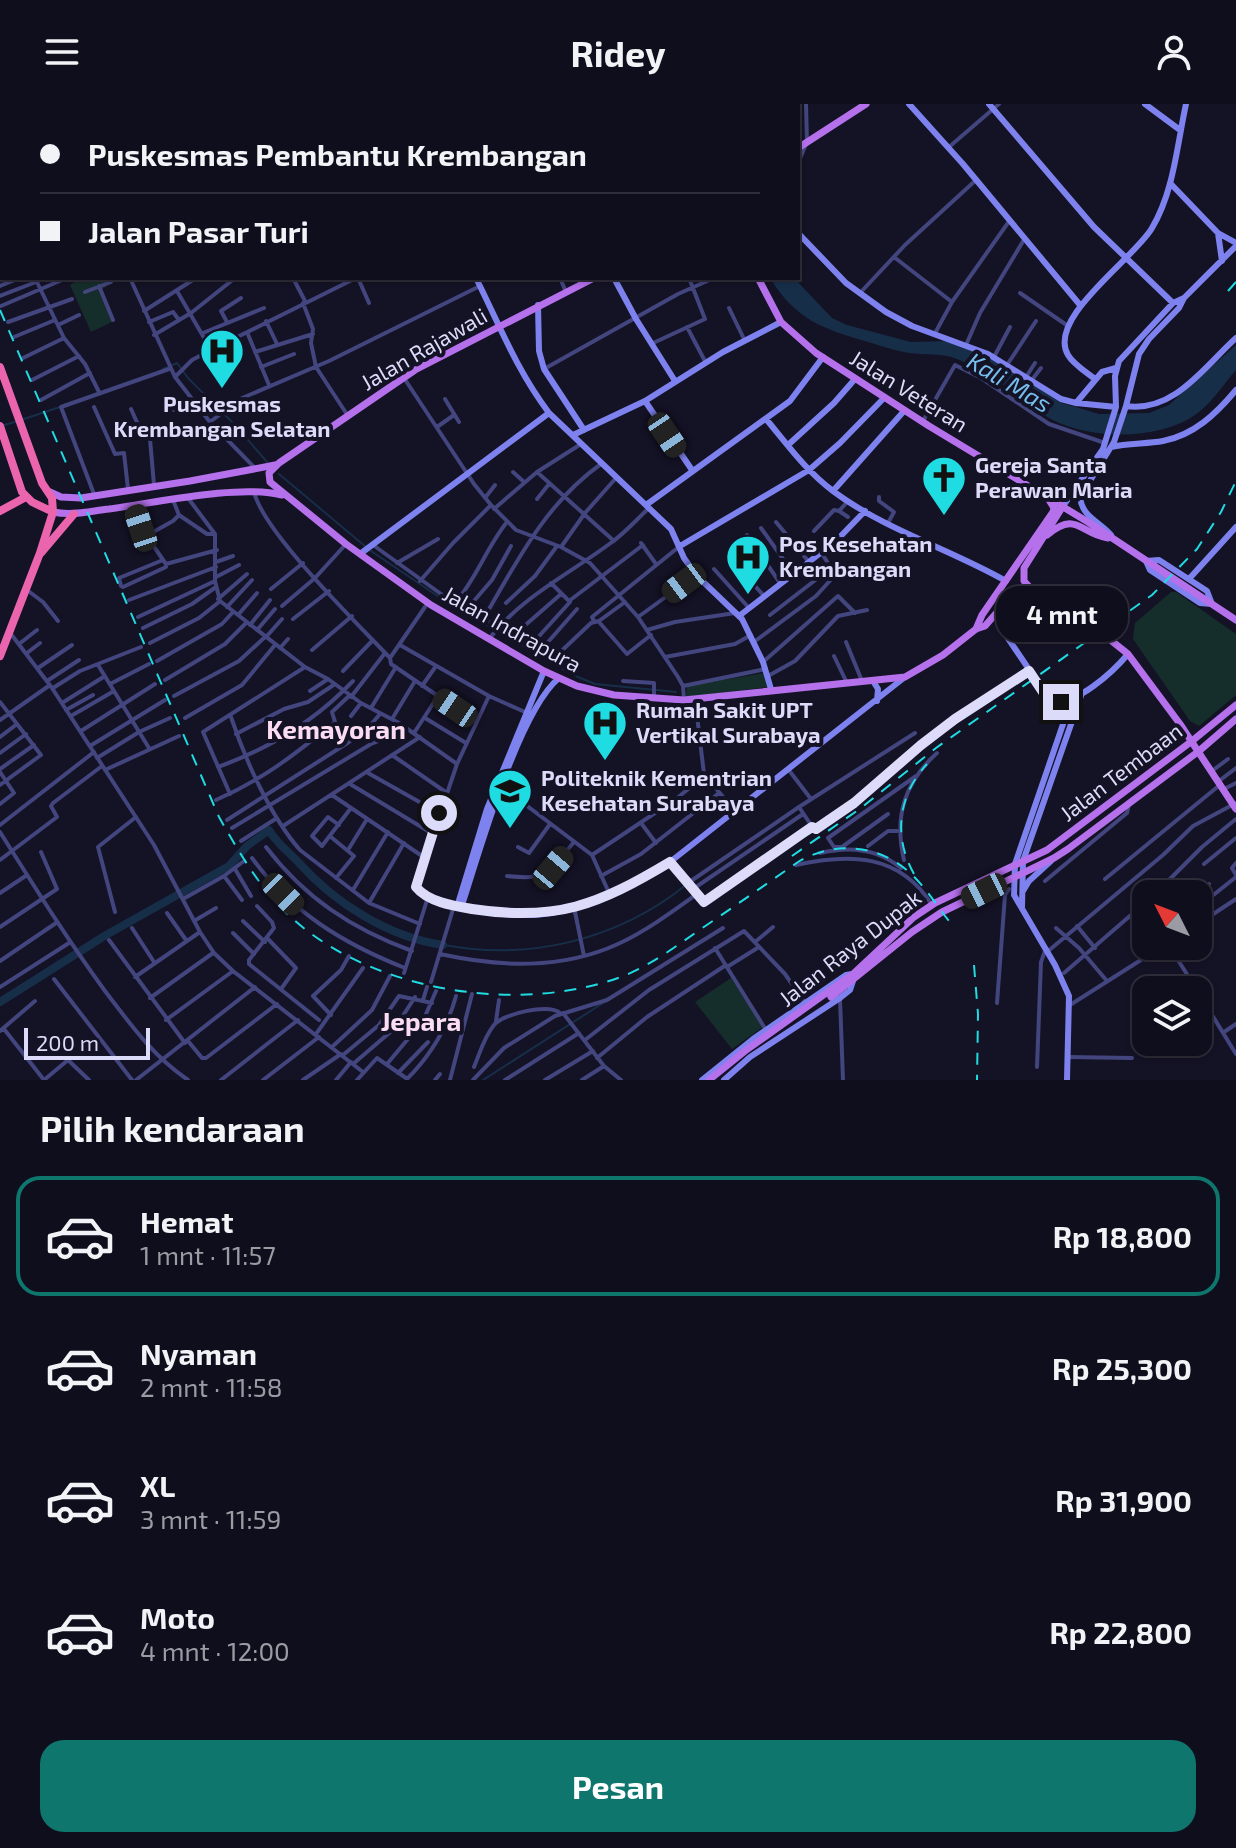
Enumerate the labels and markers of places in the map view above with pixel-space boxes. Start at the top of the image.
hospital icon: Puskesmas Krembangan Selatan [198,327,246,390]
place label: Puskesmas Krembangan Selatan [114,390,330,441]
place label: Gereja Santa Perawan Maria [975,451,1133,502]
church icon: Gereja Santa Perawan Maria [920,454,968,517]
place label: Pos Kesehatan Krembangan [779,530,933,581]
hospital icon: Pos Kesehatan Krembangan [724,533,772,596]
place label: Rumah Sakit UPT Vertikal Surabaya [636,696,821,748]
hospital icon: Rumah Sakit UPT Vertikal Surabaya [581,699,629,762]
place label: Politeknik Kementrian Kesehatan Surabaya [541,764,772,816]
school or university icon: Politeknik Kementrian Kesehatan Surabaya [486,767,534,830]

